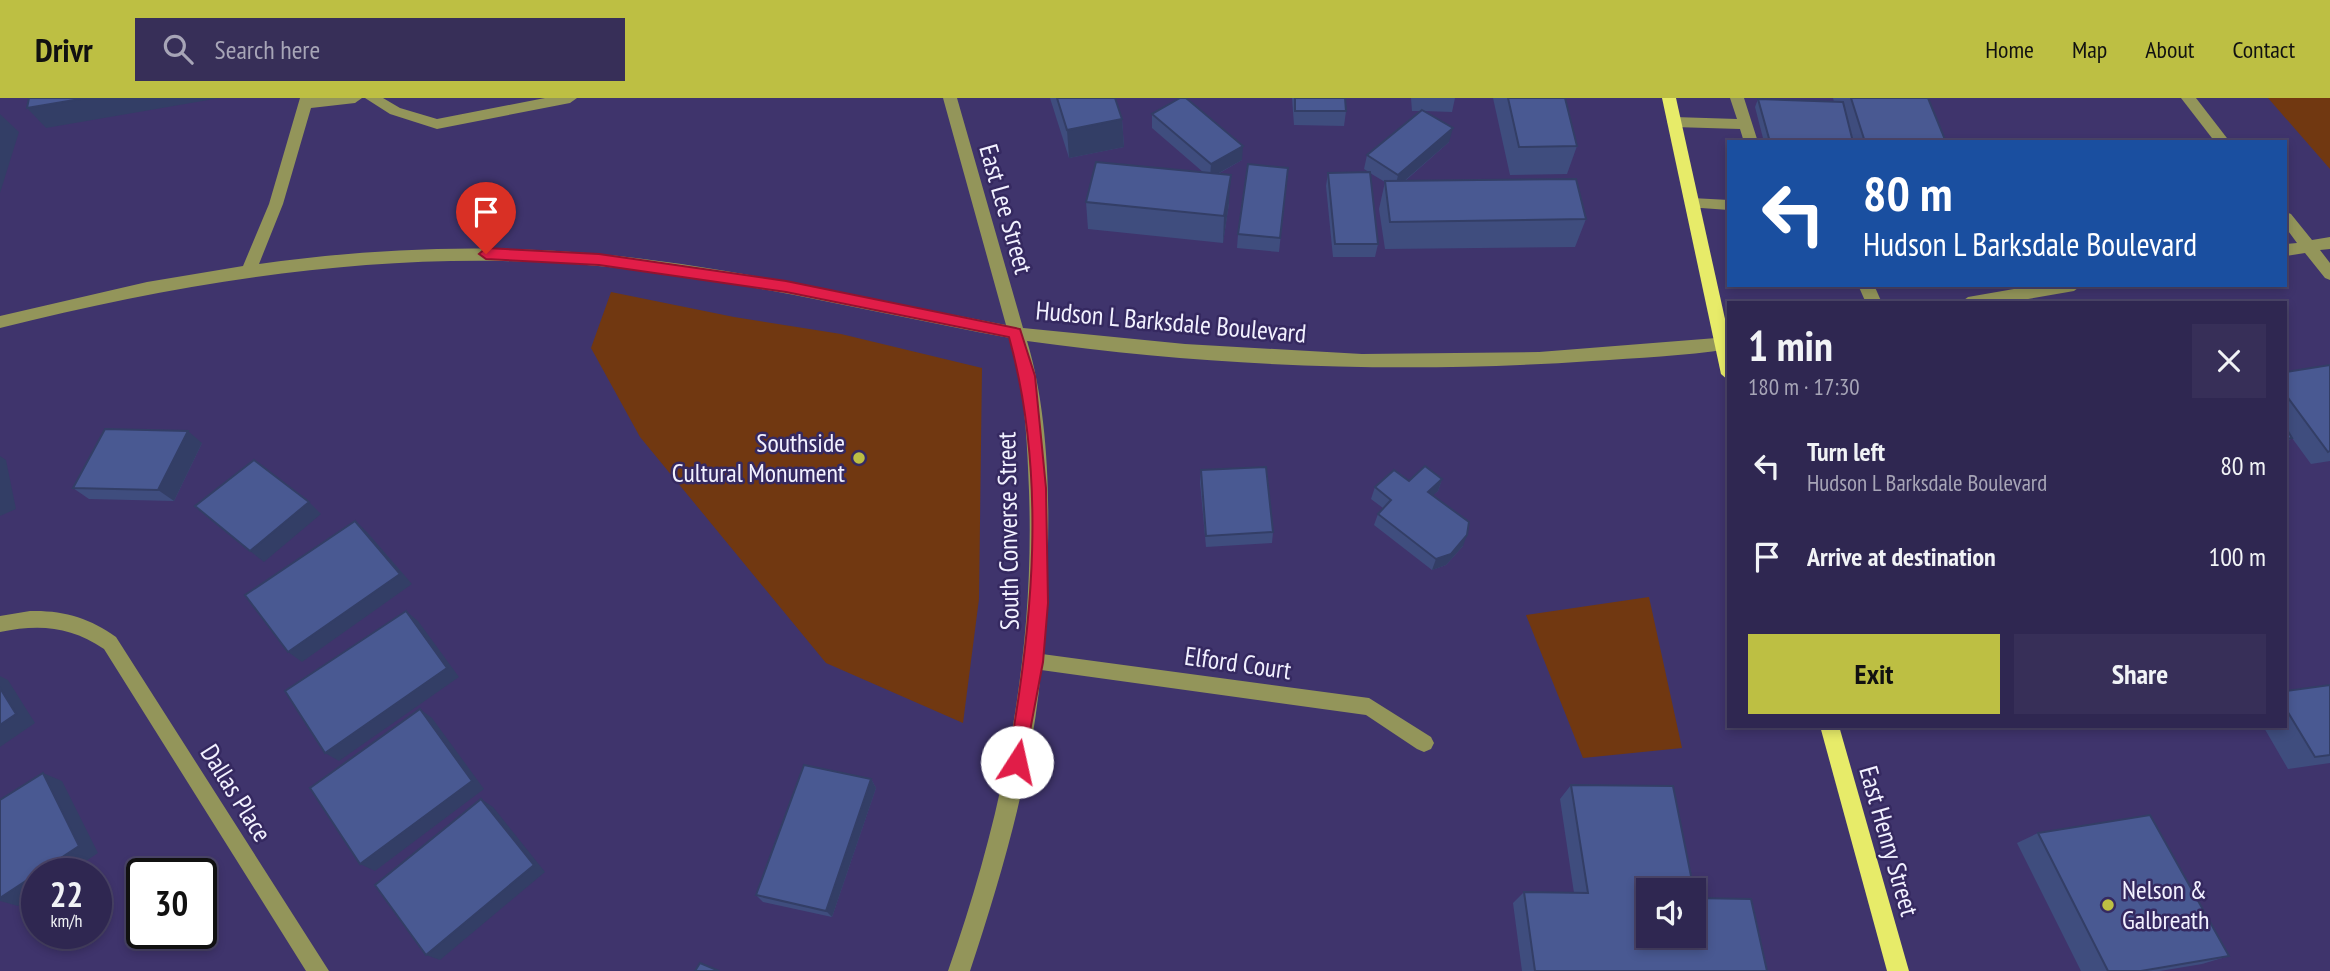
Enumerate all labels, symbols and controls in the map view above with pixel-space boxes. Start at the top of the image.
search box [135,18,625,81]
text: Drivr [35,28,93,71]
icon: search [159,30,197,68]
text: Search here [215,33,320,66]
text: Home [1985,34,2034,65]
text: Map [2072,34,2107,65]
text: About [2145,34,2194,65]
text: Contact [2232,34,2295,65]
street label: East Lee Street [972,140,1041,277]
text: 80 m [1863,161,1952,225]
icon: left [1748,168,1839,259]
pin [456,182,516,254]
icon: arrive [467,193,505,231]
text: Hudson L Barksdale Boulevard [1863,223,2197,265]
street label: Hudson L Barksdale Boulevard [1034,293,1308,350]
text: 1 min [1748,318,1833,373]
button: close [2192,324,2266,398]
text: 180 m · 17:30 [1748,372,1860,401]
place label: Southside Cultural Monument [672,426,845,489]
street label: South Converse Street [989,432,1026,630]
text: Turn left [1807,435,1885,468]
icon: left [1748,447,1786,485]
text: 80 m [2220,449,2266,482]
marker: Southside Cultural Monument [851,450,867,466]
text: Hudson L Barksdale Boulevard [1807,468,2047,497]
icon: arrive [1748,538,1786,576]
text: Arrive at destination [1807,540,1996,573]
text: 100 m [2208,540,2266,573]
button: Exit [1748,634,2000,714]
button: Share [2014,634,2266,714]
street label: Elford Court [1183,639,1294,686]
position arrow [980,725,1054,799]
street label: Dallas Place [194,738,279,848]
street label: East Henry Street [1852,762,1927,920]
speed limit sign: 30 [126,858,217,949]
text: 22 [50,871,83,917]
place label: Nelson & Galbreath [2122,873,2209,936]
map controls [1636,878,1706,948]
button: sound [1636,878,1706,948]
marker: Nelson & Galbreath [2100,897,2116,913]
text: km/h [51,909,82,932]

